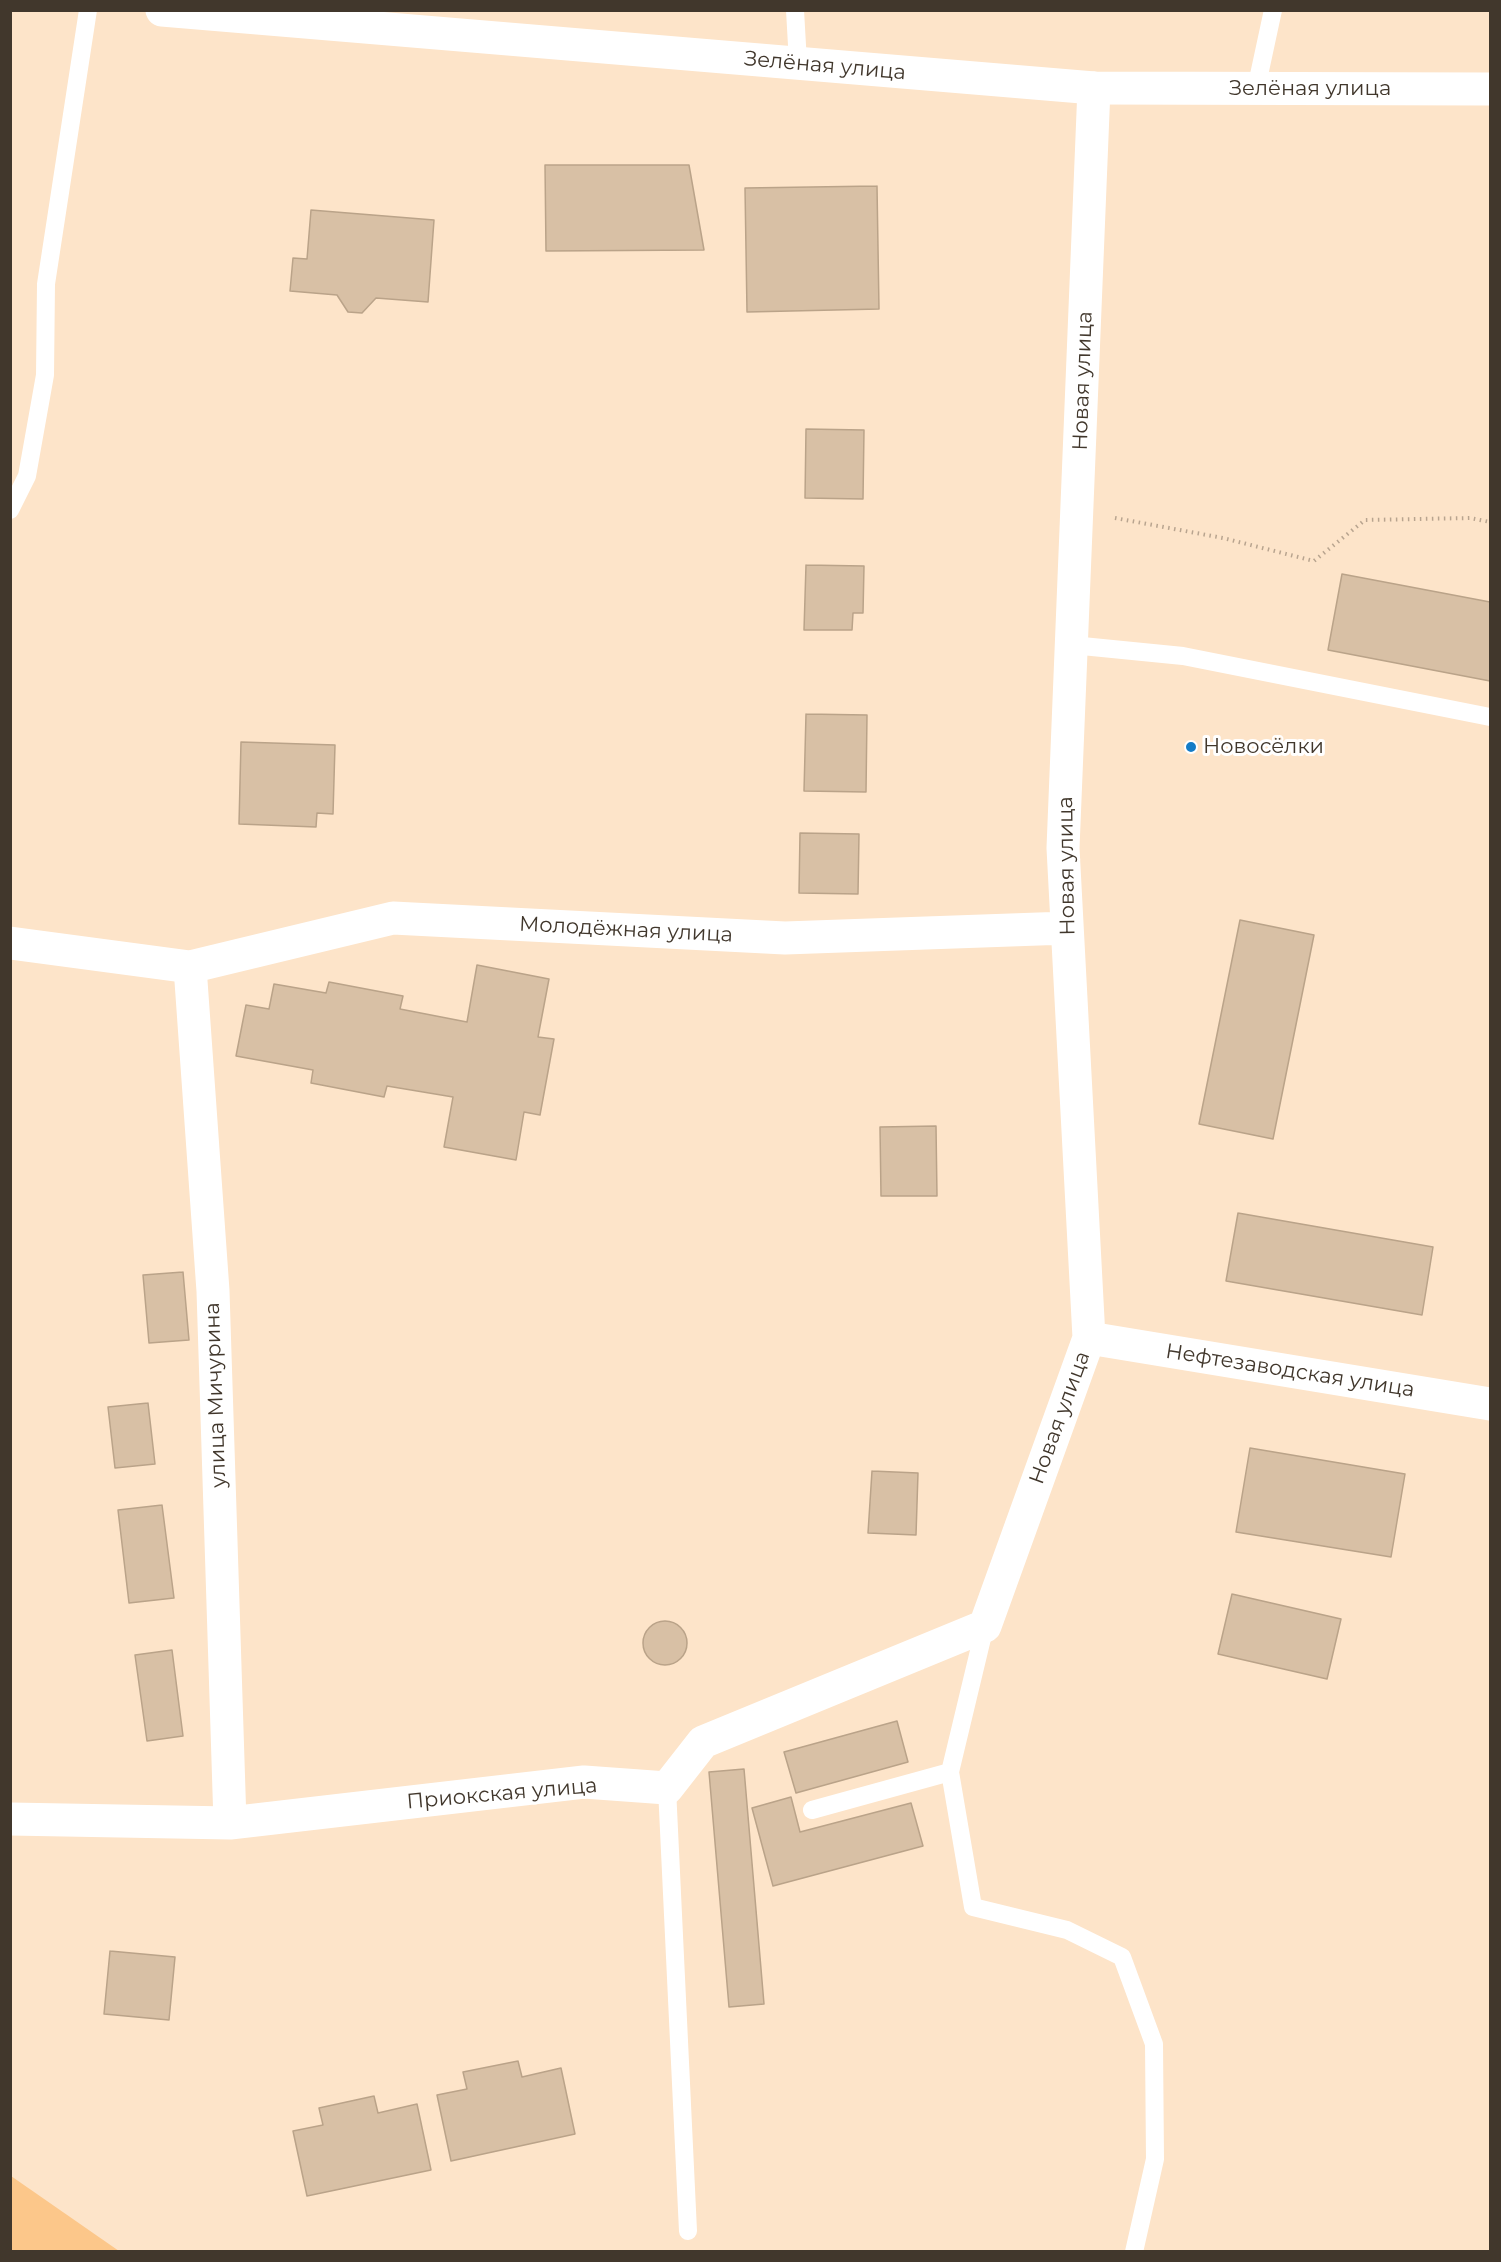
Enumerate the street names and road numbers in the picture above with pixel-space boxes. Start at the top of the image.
street label: Зелёная улица [743,46,907,86]
street label: Зелёная улица [1229,76,1391,102]
street label: Новая улица [1068,311,1098,451]
street label: Новая улица [1053,796,1081,936]
street label: Молодёжная улица [519,912,733,948]
street label: улица Мичурина [200,1302,232,1488]
street label: Нефтезаводская улица [1164,1339,1416,1403]
street label: Новая улица [1024,1348,1096,1488]
street label: Приокская улица [406,1773,598,1815]

